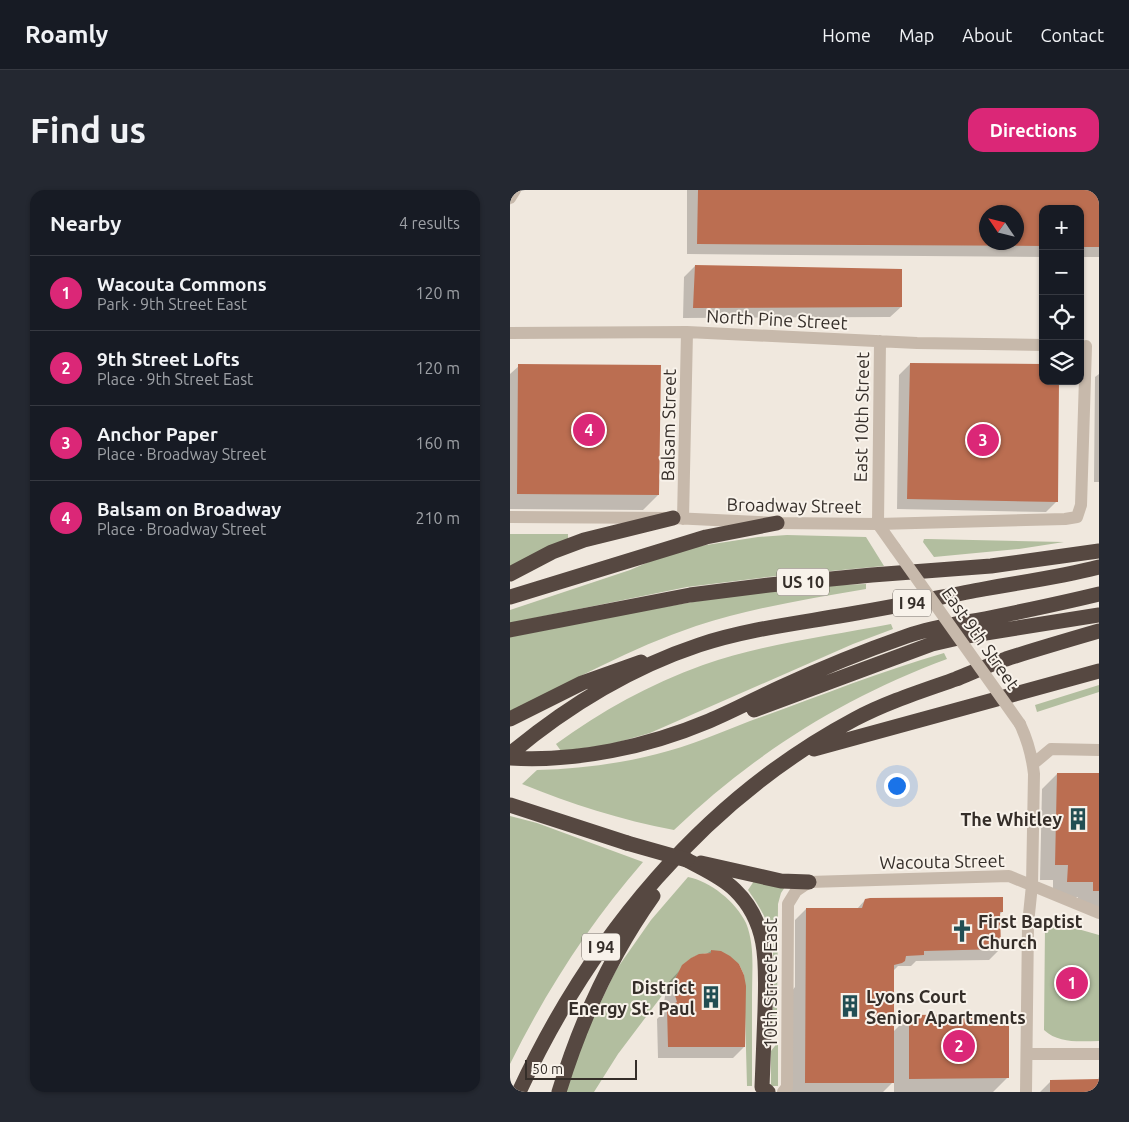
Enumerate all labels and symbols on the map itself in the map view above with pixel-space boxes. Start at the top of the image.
north arrow [979,205,1024,250]
street label: North Pine Street [706,305,848,333]
street label: East 10th Street [850,352,872,482]
street label: Balsam Street [657,369,679,481]
pin: 4 [573,411,605,449]
pin: 3 [967,421,999,459]
street label: Broadway Street [726,494,862,516]
road number: US 10 [777,568,829,596]
street label: East 9th Street [938,583,1024,693]
road number: I 94 [893,589,931,616]
your location [884,773,910,799]
building icon: The Whitley [1065,806,1091,832]
place label: The Whitley [960,809,1062,829]
street label: Wacouta Street [879,850,1005,872]
place label: First Baptist Church [978,911,1083,952]
street label: 10th Street East [760,918,780,1048]
church icon: First Baptist Church [949,918,975,944]
road number: I 94 [582,934,620,960]
pin: 1 [1056,964,1088,1002]
place label: District Energy St. Paul [568,977,696,1018]
building icon: District Energy St. Paul [698,984,724,1010]
place label: Lyons Court Senior Apartments [866,986,1026,1027]
building icon: Lyons Court Senior Apartments [837,993,863,1019]
pin: 2 [943,1027,975,1065]
scale bar [525,1057,638,1080]

